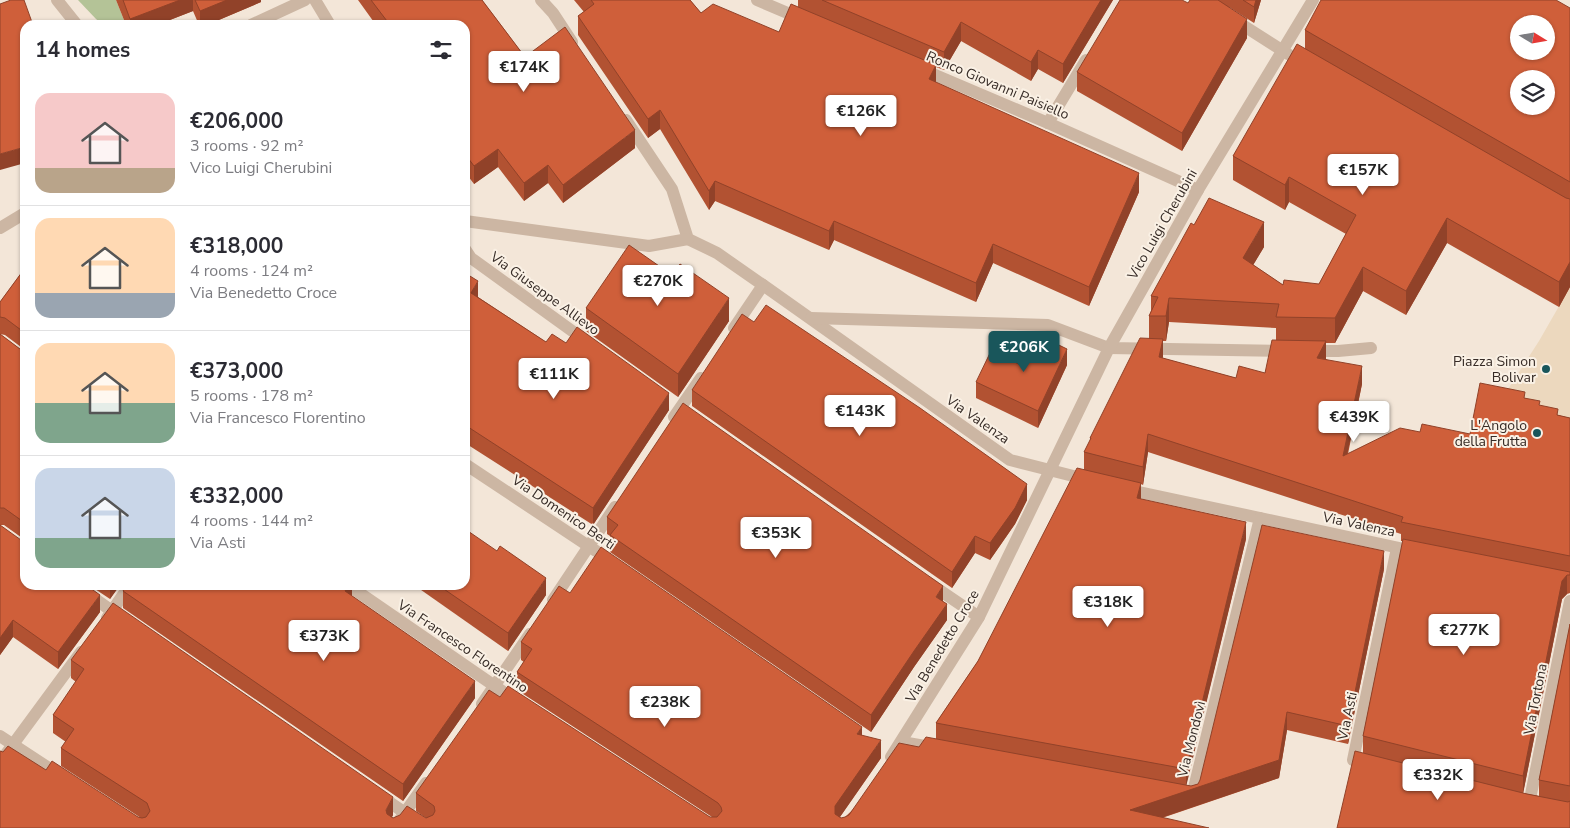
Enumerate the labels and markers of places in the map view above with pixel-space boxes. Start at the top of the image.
pin: €174K [489,51,559,93]
pin: €126K [826,94,896,137]
pin: €157K [1328,154,1398,196]
pin: €270K [623,264,693,307]
pin: €206K [989,330,1059,373]
place label: Piazza Simon Bolivar [1453,352,1536,387]
pin: €111K [519,358,589,400]
marker: Piazza Simon Bolivar [1540,363,1552,375]
pin: €143K [825,394,895,437]
pin: €439K [1319,400,1389,443]
place label: L'Angolo della Frutta [1455,416,1527,451]
marker: L'Angolo della Frutta [1531,427,1543,439]
pin: €353K [741,516,811,559]
pin: €318K [1073,586,1143,628]
pin: €277K [1429,614,1499,656]
pin: €373K [289,620,359,662]
pin: €238K [630,686,700,728]
pin: €332K [1403,758,1473,801]

